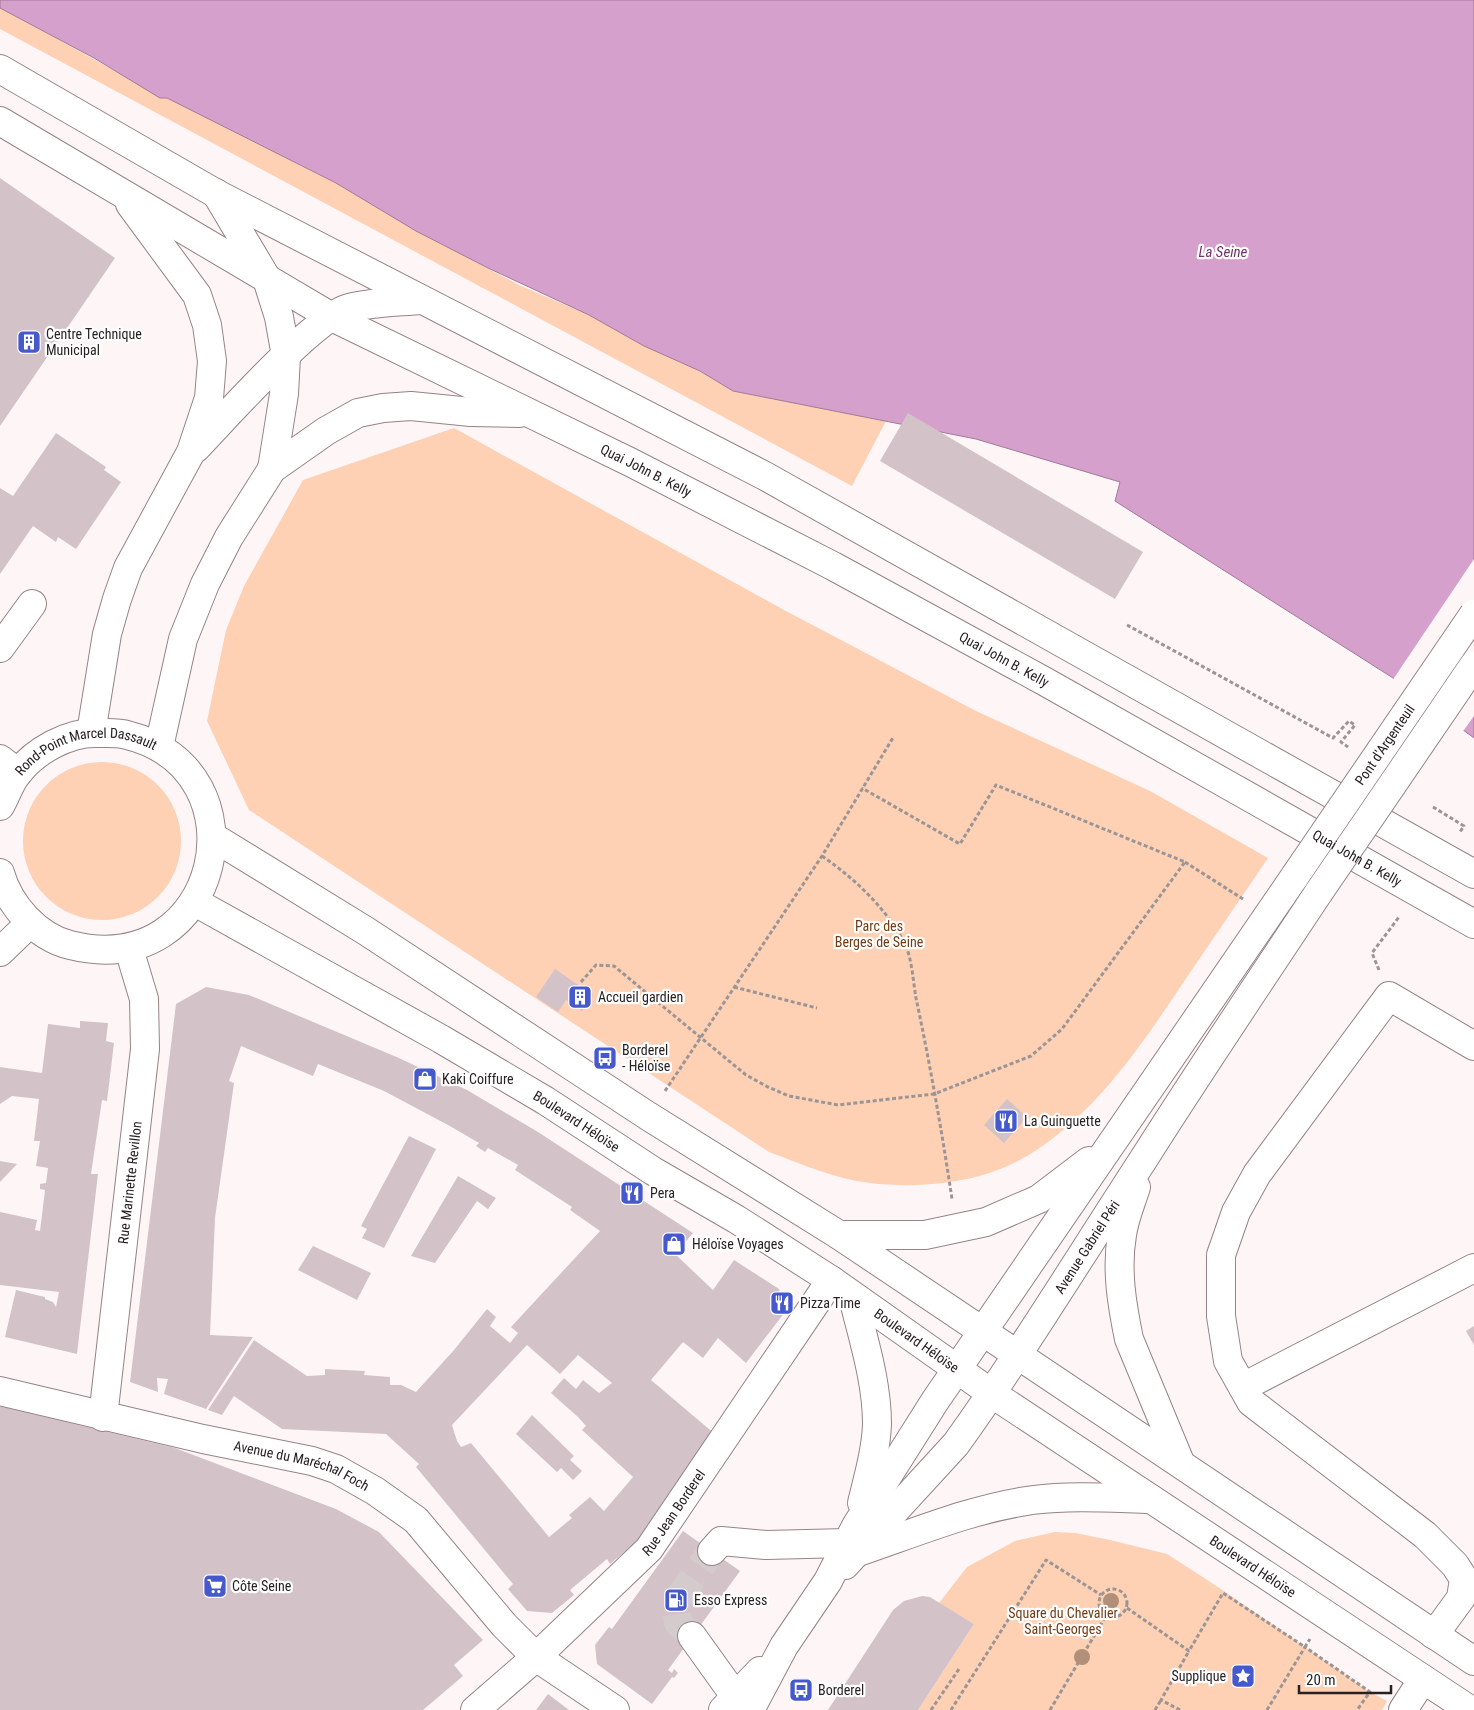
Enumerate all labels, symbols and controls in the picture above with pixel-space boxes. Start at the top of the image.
water label: La Seine [1199,243,1248,261]
place label: Centre Technique Municipal [46,326,142,358]
building icon: Centre Technique Municipal [16,329,42,355]
street label: Quai John B. Kelly [598,441,694,500]
street label: Quai John B. Kelly [957,628,1052,690]
street label: Pont d'Argenteuil [1352,701,1418,788]
street label: Rond-Point Marcel Dassault [12,725,160,778]
street label: Quai John B. Kelly [1310,826,1405,890]
park label: Parc des Berges de Seine [835,918,924,950]
building icon: Accueil gardien [567,984,593,1010]
place label: Accueil gardien [598,989,683,1005]
place label: Borderel - Héloïse [622,1042,671,1074]
bus stop icon: Borderel - Héloïse [592,1045,618,1071]
shop icon: Kaki Coiffure [412,1066,438,1092]
place label: Kaki Coiffure [442,1071,514,1087]
street label: Boulevard Héloïse [530,1087,623,1155]
restaurant icon: La Guinguette [993,1108,1019,1134]
place label: La Guinguette [1024,1113,1101,1129]
street label: Rue Marinette Revillon [115,1120,145,1245]
restaurant icon: Pera [619,1180,645,1206]
place label: Pera [650,1185,675,1201]
street label: Avenue Gabriel Péri [1051,1197,1123,1296]
shop icon: Héloïse Voyages [661,1231,687,1257]
place label: Héloïse Voyages [692,1236,784,1252]
restaurant icon: Pizza Time [769,1290,795,1316]
place label: Pizza Time [800,1295,861,1311]
street label: Boulevard Héloïse [871,1305,962,1376]
street label: Avenue du Maréchal Foch [232,1437,372,1494]
street label: Rue Jean Borderel [639,1467,708,1559]
street label: Boulevard Héloïse [1207,1532,1299,1601]
supermarket icon: Côte Seine [202,1573,228,1599]
place label: Côte Seine [232,1578,292,1594]
fuel station icon: Esso Express [663,1587,689,1613]
place label: Esso Express [694,1592,767,1608]
park label: Square du Chevalier Saint-Georges [1008,1605,1118,1637]
scale bar [1299,1662,1392,1694]
place icon: Supplique [1230,1663,1256,1689]
place label: Supplique [1171,1668,1226,1684]
text: 20 m [1306,1671,1336,1689]
bus stop icon: Borderel [788,1677,814,1703]
place label: Borderel [818,1682,864,1698]

